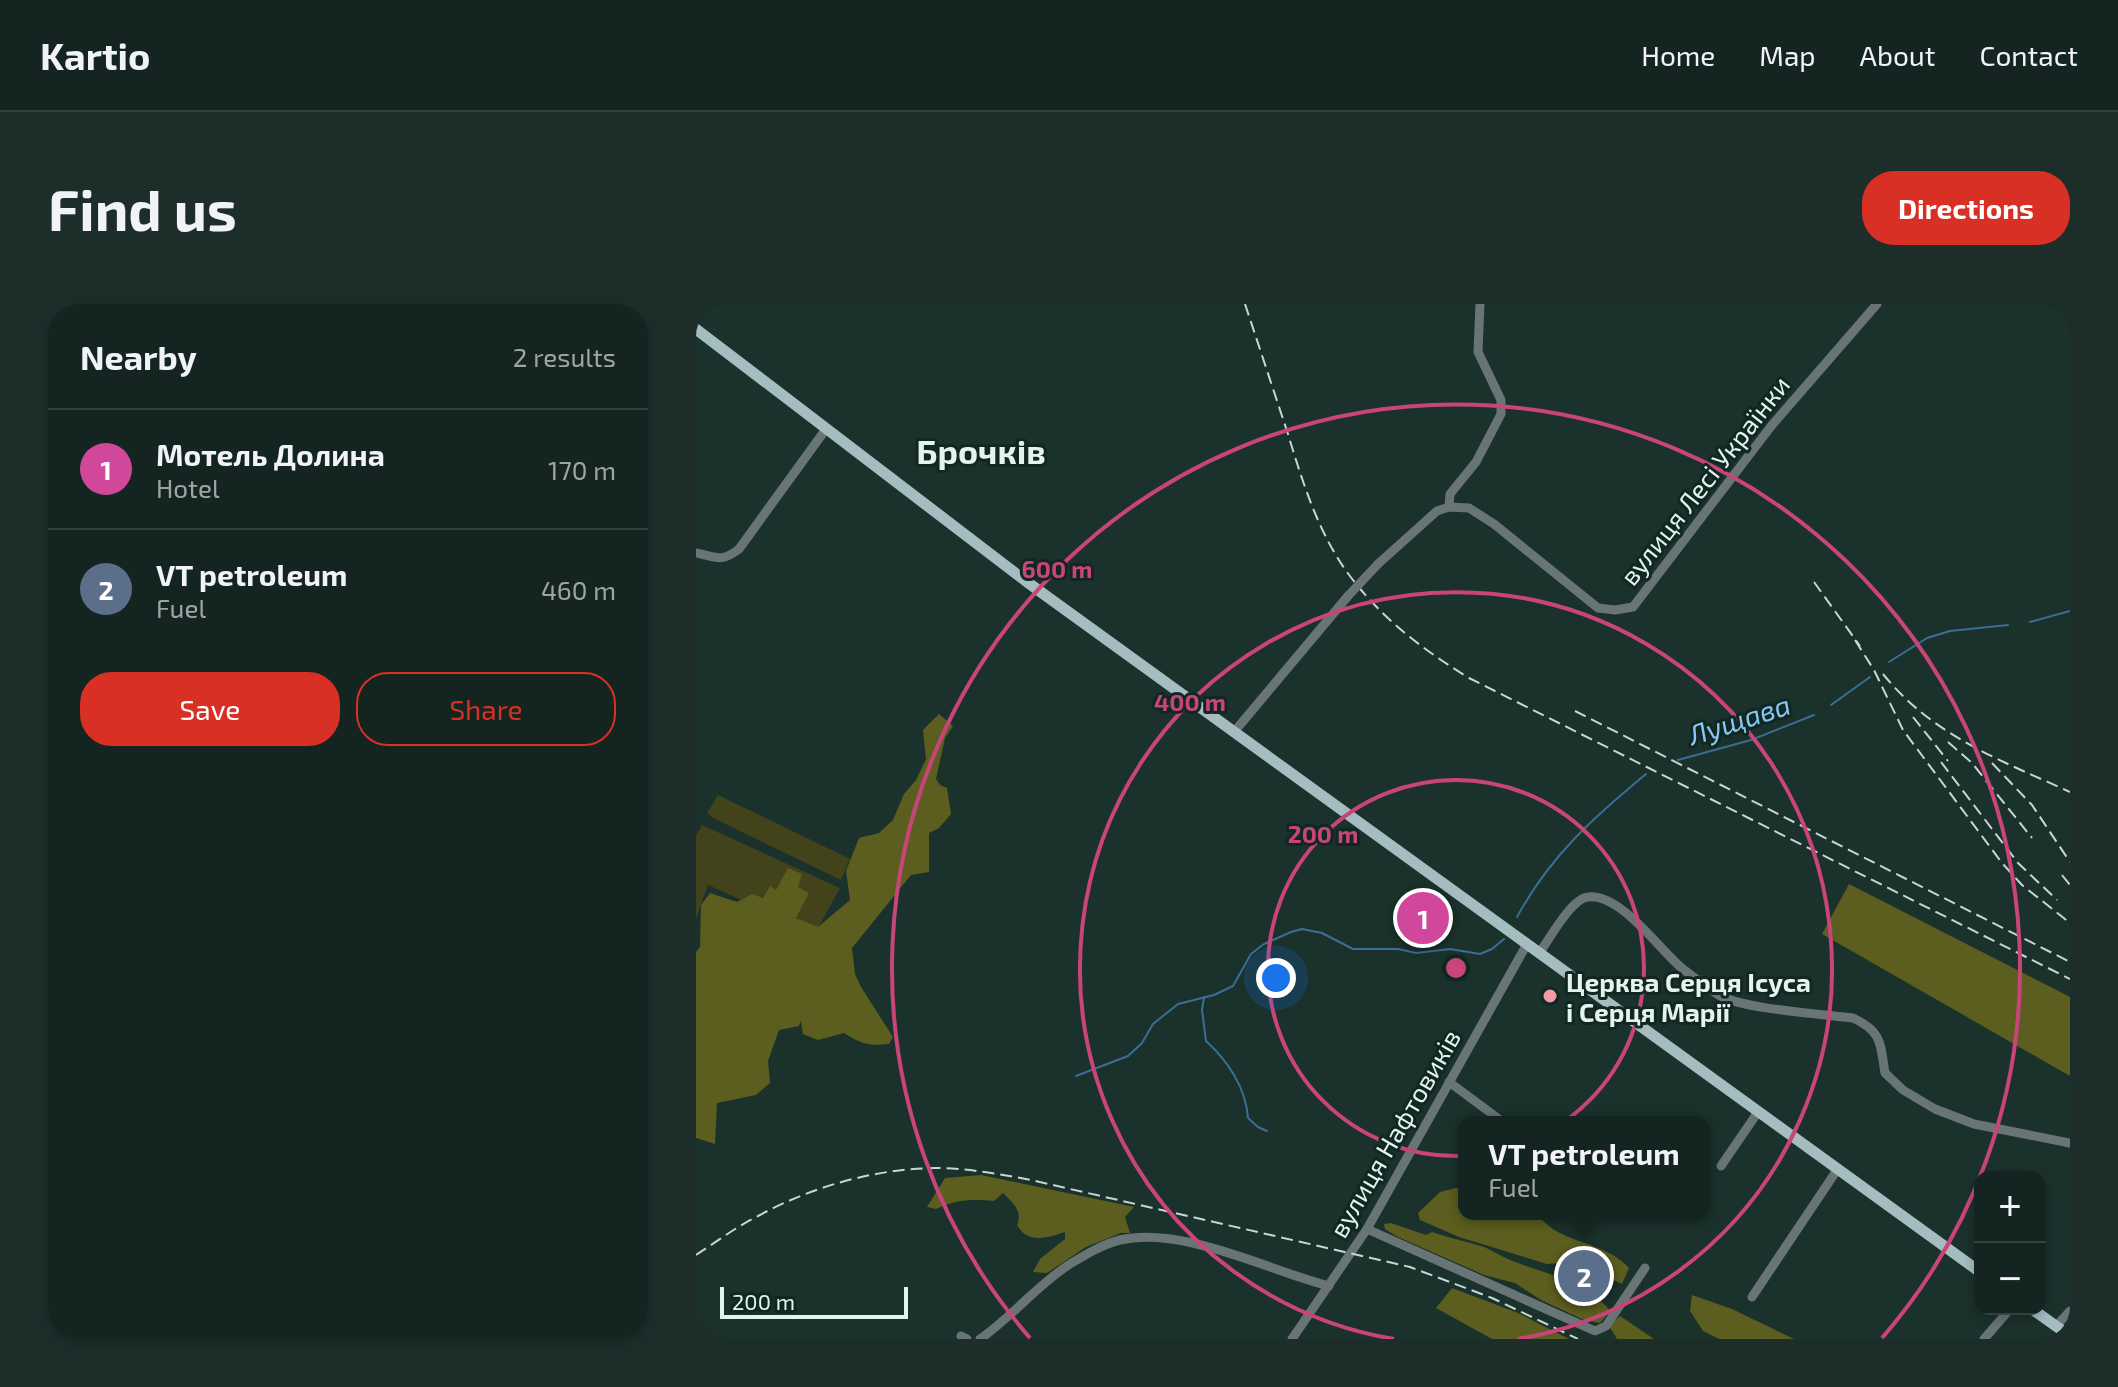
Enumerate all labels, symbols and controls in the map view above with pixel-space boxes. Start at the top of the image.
text: Kartio [40,32,150,78]
text: Home [1641,38,1715,72]
text: Map [1759,38,1816,72]
text: About [1860,38,1935,72]
text: Contact [1979,38,2078,72]
button: Directions [1862,171,2070,245]
text: Find us [48,175,237,242]
text: Nearby [80,336,197,377]
text: 2 results [513,341,616,372]
street label: вулиця Лесі Українки [1613,369,1796,591]
district label: Брочків [916,430,1046,471]
text: Мотель Долина [156,436,385,472]
text: 1 [100,454,112,485]
text: 170 m [548,454,616,485]
text: Hotel [156,472,220,503]
text: 600 m [1022,554,1092,583]
text: VT petroleum [156,556,348,592]
text: 2 [98,574,114,605]
text: 460 m [541,574,616,605]
text: Fuel [156,592,206,623]
button: Save [80,672,340,746]
button: Share [356,672,616,746]
text: 400 m [1154,687,1226,716]
water label: Лущава [1683,687,1794,752]
text: 200 m [1288,819,1358,848]
pin: 1 [1397,888,1449,948]
centre of rings [1442,954,1470,982]
your location [1256,958,1296,998]
place label: Церква Серця Ісуса і Серця Марії [1566,966,1811,1027]
marker: Церква Серця Ісуса і Серця Марії [1541,987,1559,1005]
street label: вулиця Нафтовиків [1322,1024,1467,1243]
popup [1458,1116,1710,1220]
text: VT petroleum [1488,1135,1680,1171]
text: Fuel [1488,1171,1538,1202]
map controls [1974,1171,2046,1315]
button: + [1974,1171,2046,1243]
button: − [1974,1243,2046,1315]
pin: 2 [1558,1246,1610,1306]
scale bar [720,1283,908,1319]
text: 200 m [732,1288,795,1314]

